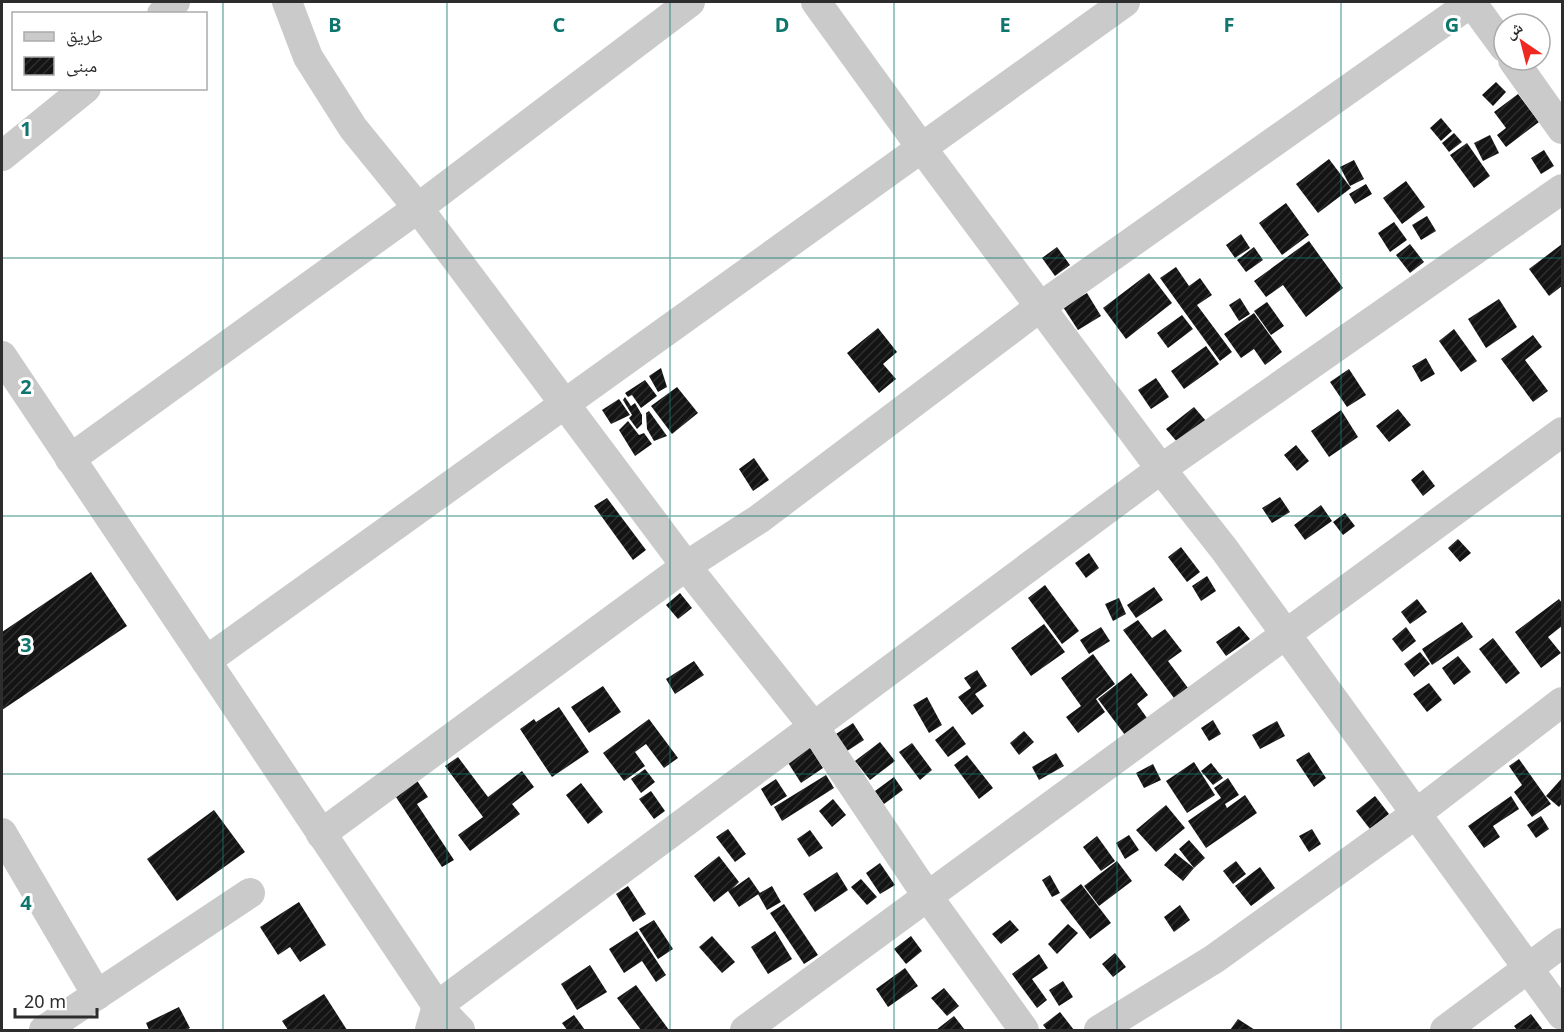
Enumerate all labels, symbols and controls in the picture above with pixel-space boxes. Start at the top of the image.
text: B [328,11,342,38]
text: C [553,11,566,38]
text: D [775,11,789,38]
text: E [999,11,1011,38]
text: F [1224,11,1234,38]
text: G [1445,11,1459,38]
legend [12,12,207,90]
north arrow [1492,12,1552,72]
text: ش [1500,16,1527,44]
text: طريق [66,23,103,47]
text: مبنى [66,53,97,77]
text: 1 [20,115,32,142]
text: 2 [20,373,32,400]
text: 3 [20,631,32,658]
text: 4 [20,889,32,916]
scale bar [15,981,98,1019]
text: 20 m [24,989,66,1013]

